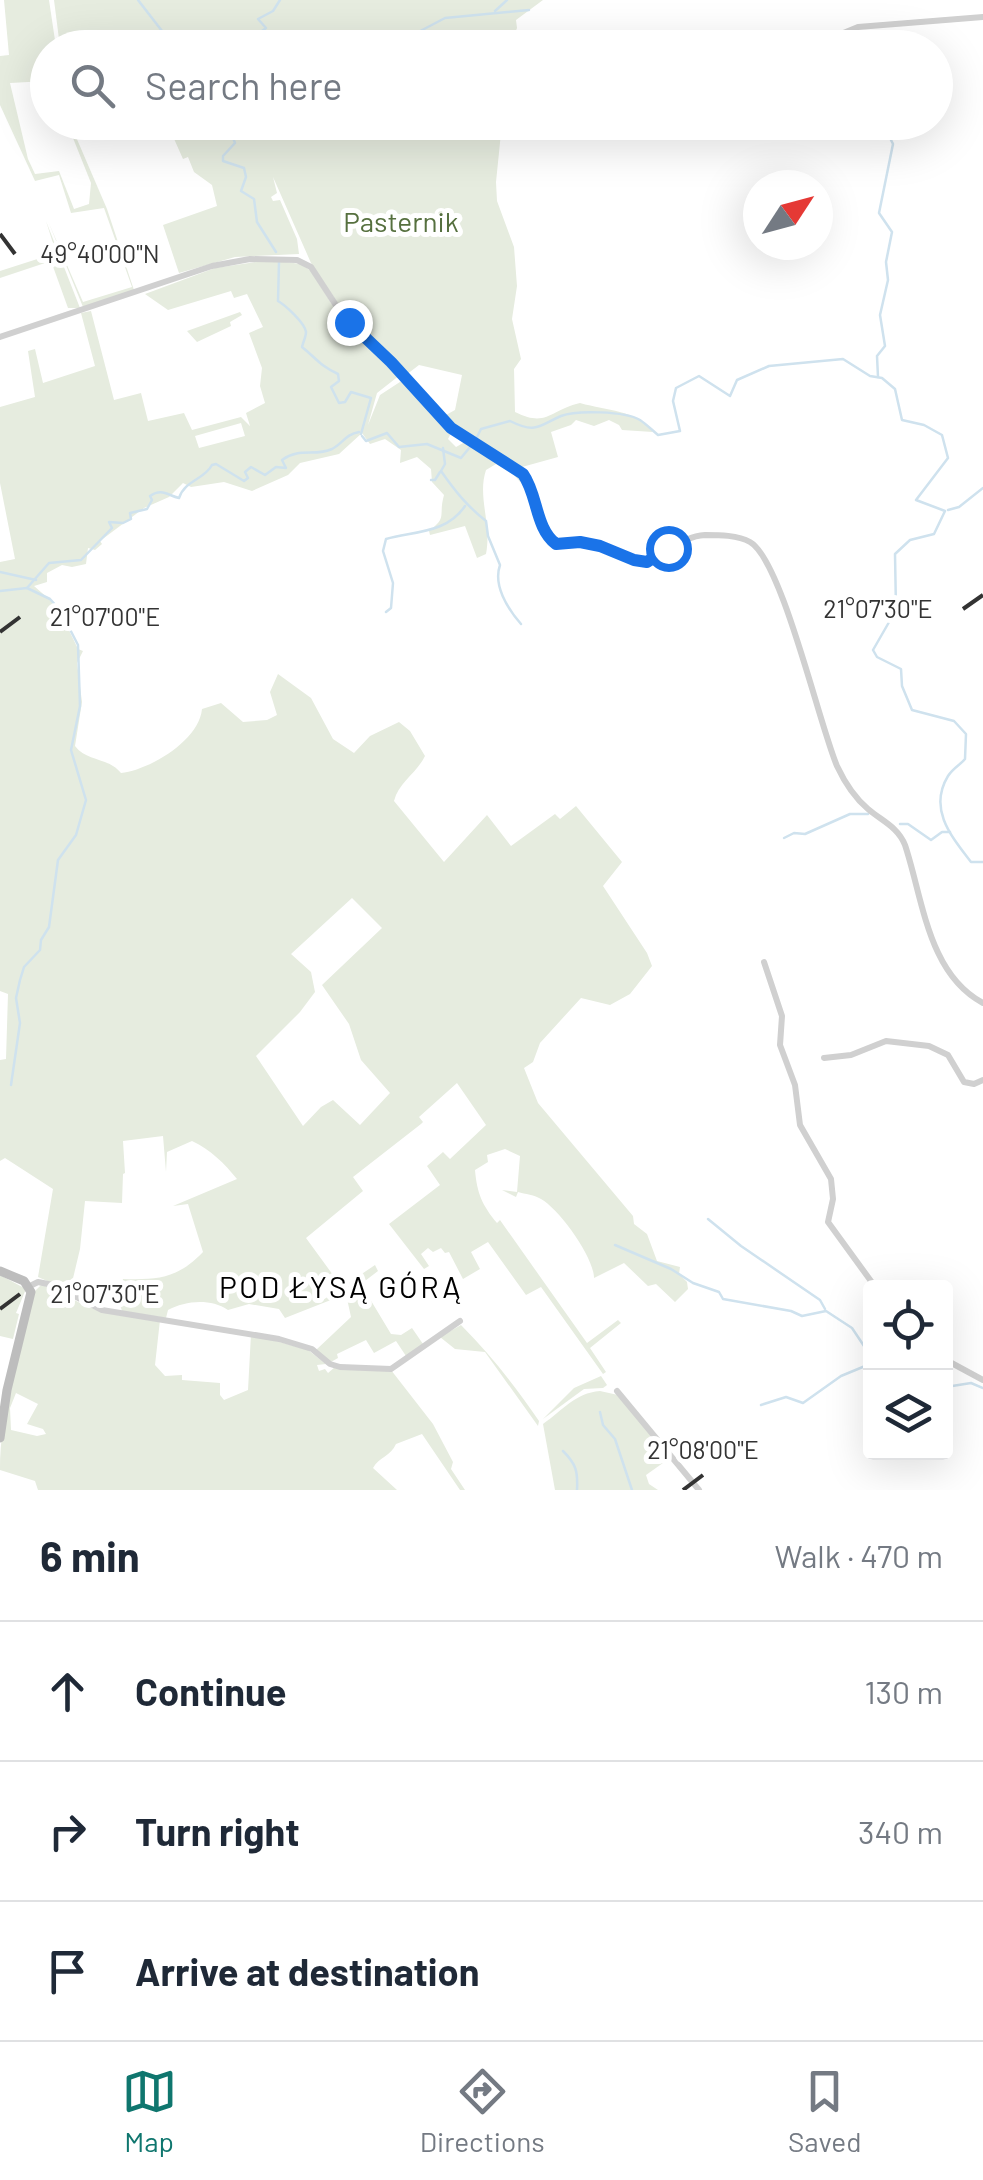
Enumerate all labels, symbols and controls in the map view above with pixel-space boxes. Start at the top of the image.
search box [30,30,953,140]
icon: search [65,58,120,113]
text: Search here [145,62,343,108]
north arrow [743,170,833,260]
park label: Pasternik [343,204,459,238]
text: 49°40'00"N [40,238,160,268]
route end [327,300,373,346]
route start [646,526,692,572]
text: 21°07'30"E [823,593,933,623]
text: 21°07'00"E [50,601,160,631]
district label: POD ŁYSĄ GÓRĄ [219,1268,463,1304]
text: 21°07'30"E [50,1278,160,1308]
map controls [863,1280,953,1460]
button: locate [863,1280,953,1370]
button: layers [863,1370,953,1460]
text: 21°08'00"E [647,1434,759,1464]
text: 6 min [40,1530,140,1580]
text: Walk · 470 m [774,1536,943,1574]
icon: ahead [40,1664,95,1719]
text: Continue [135,1668,286,1714]
text: 130 m [864,1672,943,1710]
icon: right [40,1804,95,1859]
text: Turn right [135,1808,300,1854]
text: 340 m [858,1812,943,1850]
icon: arrive [40,1944,95,1999]
text: Arrive at destination [135,1948,480,1994]
tab: Map [122,2064,177,2158]
tab: Directions [420,2064,545,2158]
tab: Saved [788,2064,861,2158]

